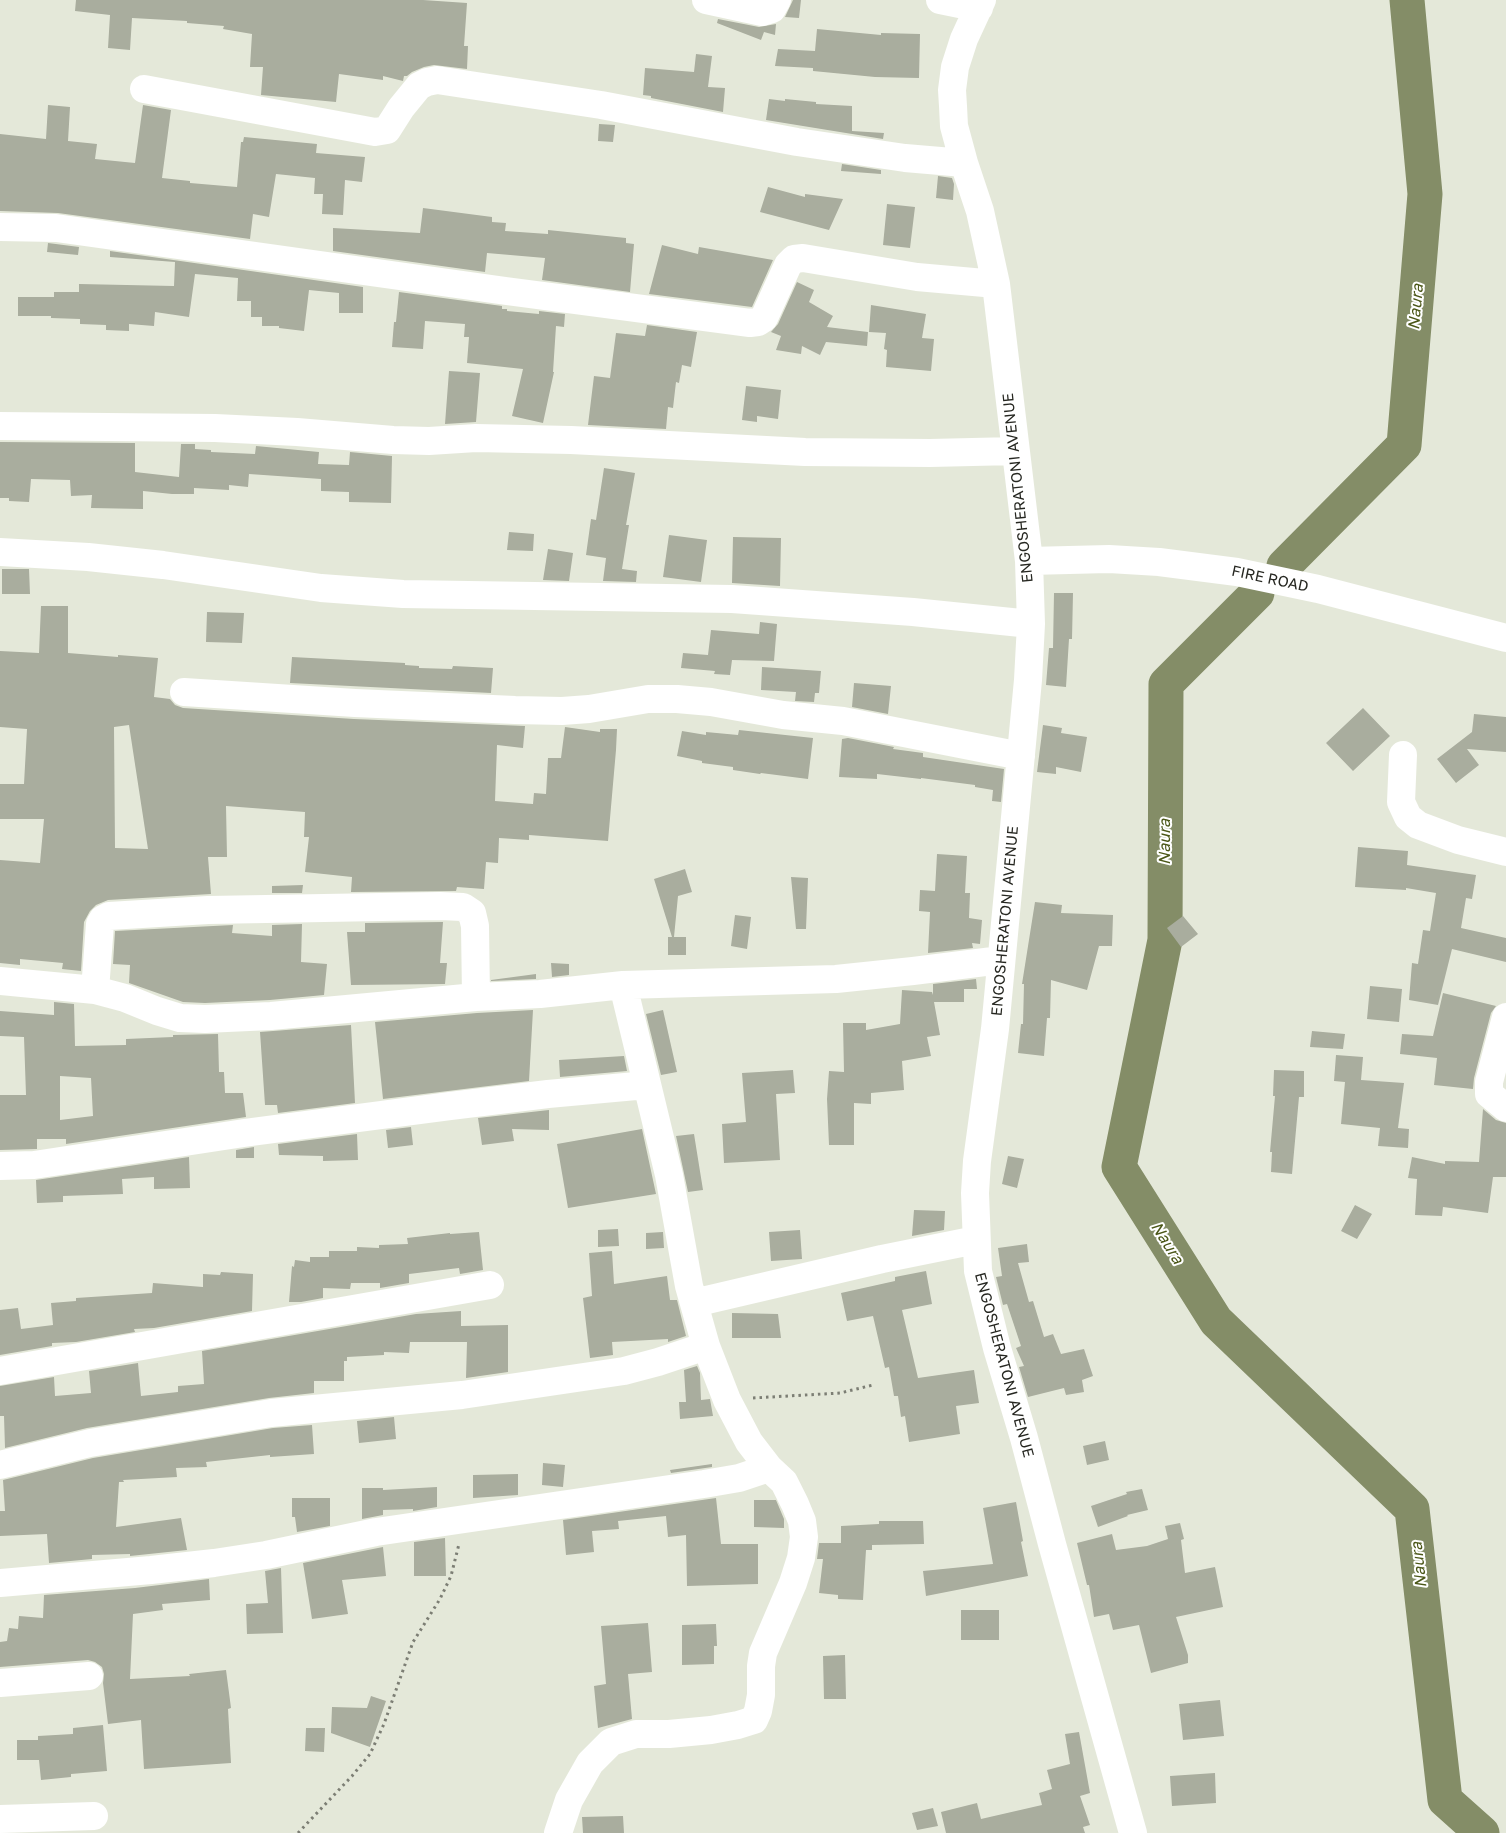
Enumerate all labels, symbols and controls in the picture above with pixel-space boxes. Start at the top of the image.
water label: Naura [1404,283,1428,331]
street label: ENGOSHERATONI AVENUE [999,392,1037,584]
street label: FIRE ROAD [1230,562,1310,596]
water label: Naura [1155,819,1175,865]
street label: ENGOSHERATONI AVENUE [988,825,1022,1017]
water label: Naura [1147,1218,1187,1268]
street label: ENGOSHERATONI AVENUE [971,1271,1037,1459]
water label: Naura [1407,1541,1431,1589]

